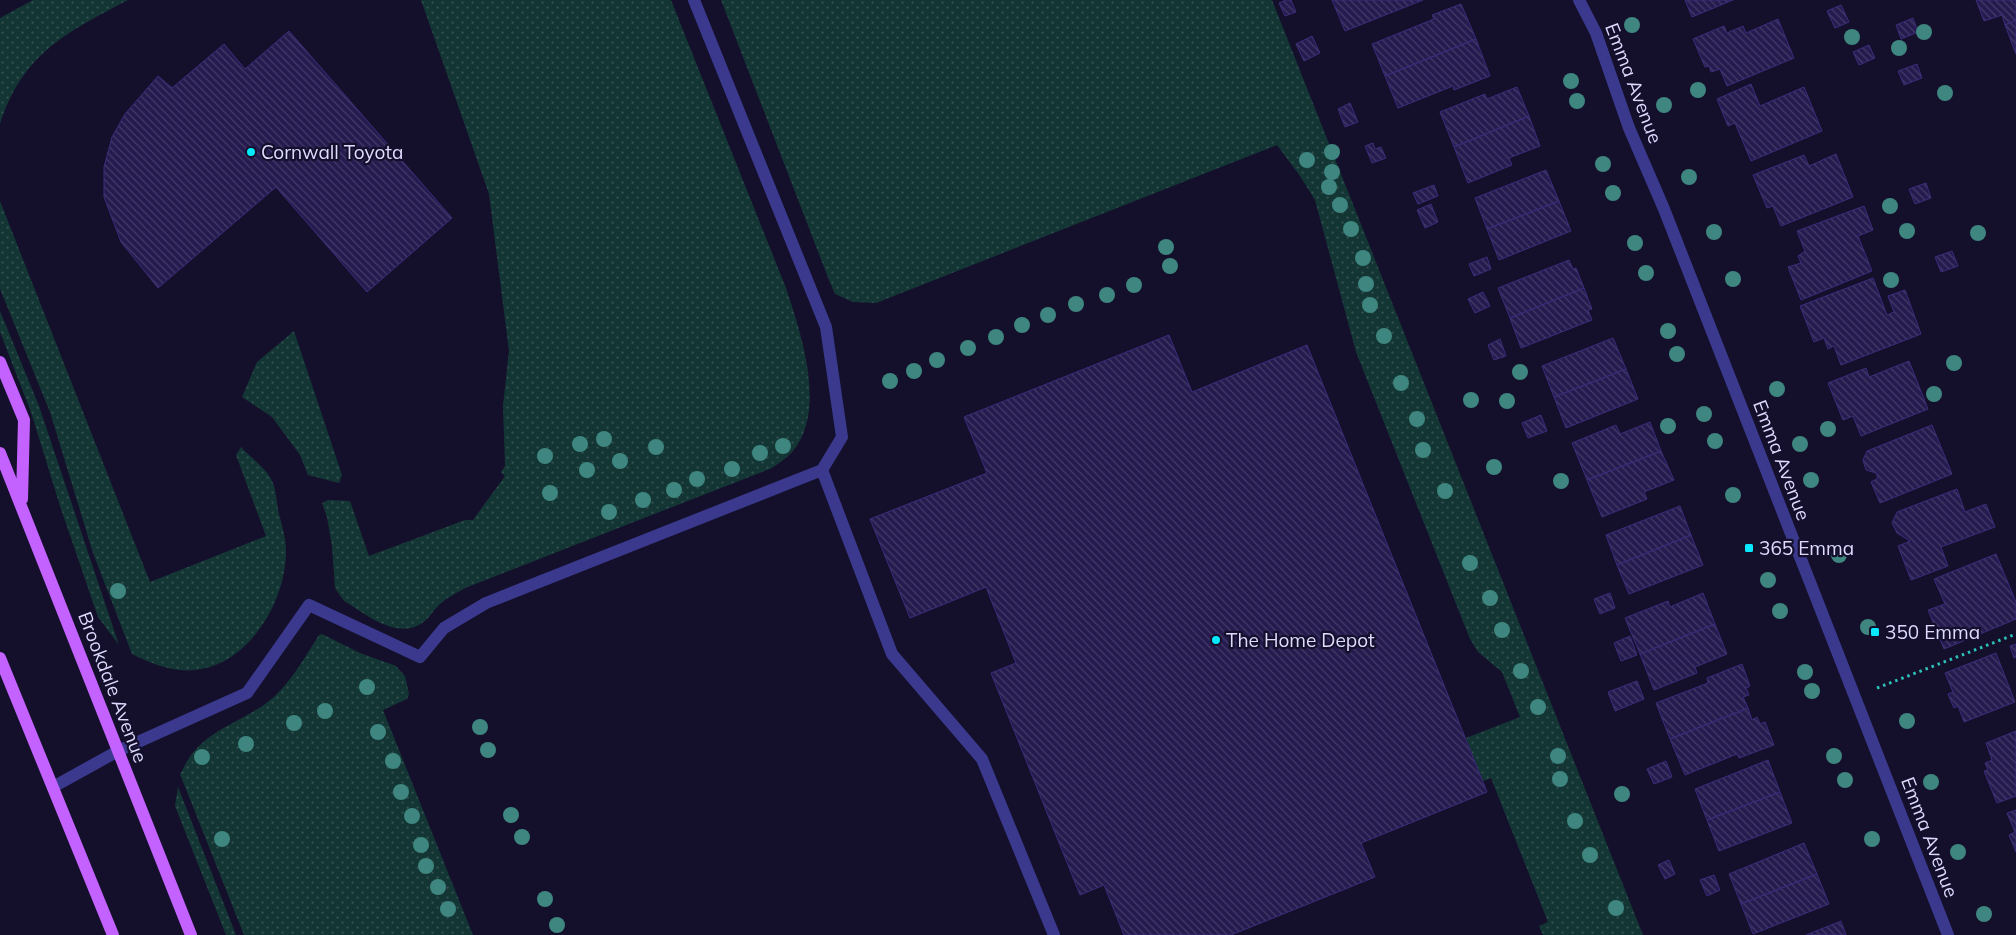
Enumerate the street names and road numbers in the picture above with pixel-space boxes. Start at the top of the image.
street label: Emma Avenue [1600,19,1668,147]
street label: Emma Avenue [1748,396,1816,524]
street label: Brookdale Avenue [73,608,153,766]
street label: Emma Avenue [1896,773,1964,901]

